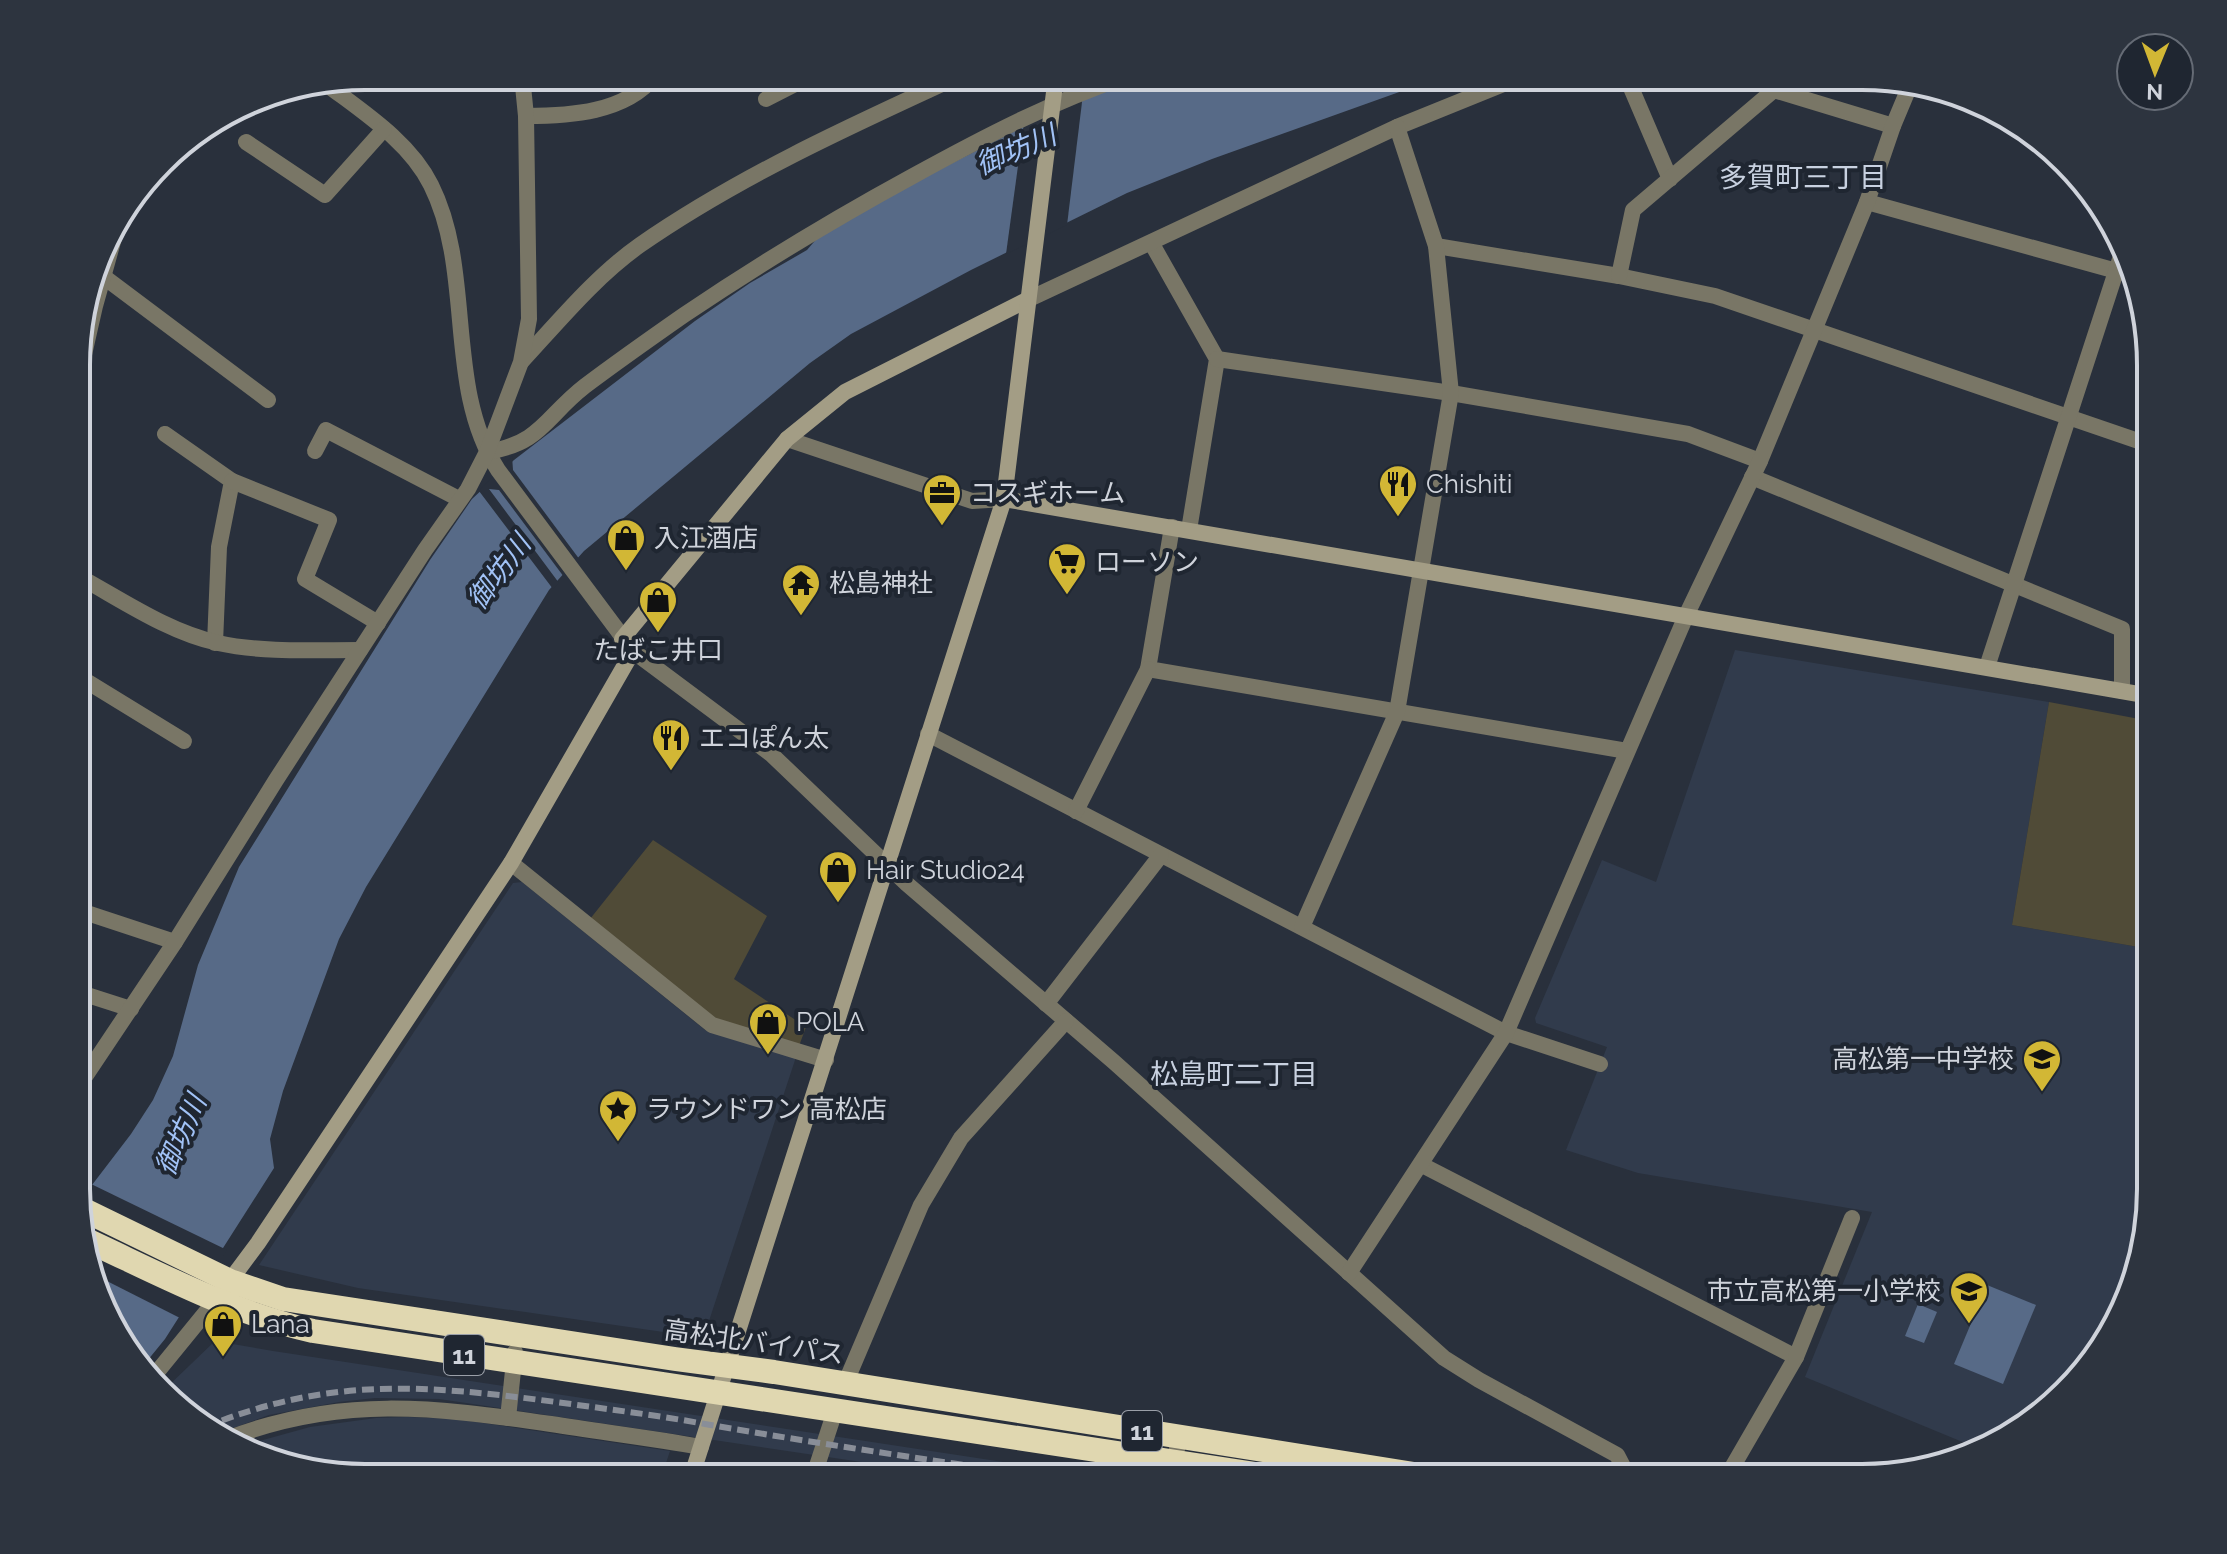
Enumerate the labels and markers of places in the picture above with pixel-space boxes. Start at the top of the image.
restaurant icon: Chishiti [1377,463,1419,518]
place label: Chishiti [1426,469,1512,499]
office icon: コスギホーム [921,472,963,527]
place label: コスギホーム [970,478,1125,508]
shop icon: 入江酒店 [605,517,647,572]
place label: 入江酒店 [654,523,758,553]
supermarket icon: ローソン [1046,541,1088,596]
place label: ローソン [1095,547,1199,577]
temple icon: 松島神社 [780,562,822,617]
place label: 松島神社 [829,568,933,598]
shop icon: たばこ井口 [637,579,679,634]
place label: たばこ井口 [593,635,723,665]
restaurant icon: エコぽん太 [650,717,692,772]
place label: エコぽん太 [699,723,829,753]
shop icon: Hair Studio24 [817,849,859,904]
place label: Hair Studio24 [866,855,1025,885]
shop icon: POLA [747,1001,789,1056]
place label: POLA [796,1007,865,1037]
school or university icon: 高松第一中学校 [2021,1038,2063,1093]
place label: 高松第一中学校 [1832,1044,2014,1074]
place icon: ラウンドワン 高松店 [597,1088,639,1143]
place label: ラウンドワン 高松店 [646,1094,887,1124]
school or university icon: 市立高松第一小学校 [1948,1270,1990,1325]
place label: 市立高松第一小学校 [1707,1276,1941,1306]
shop icon: Lana [202,1303,244,1358]
place label: Lana [251,1309,310,1339]

